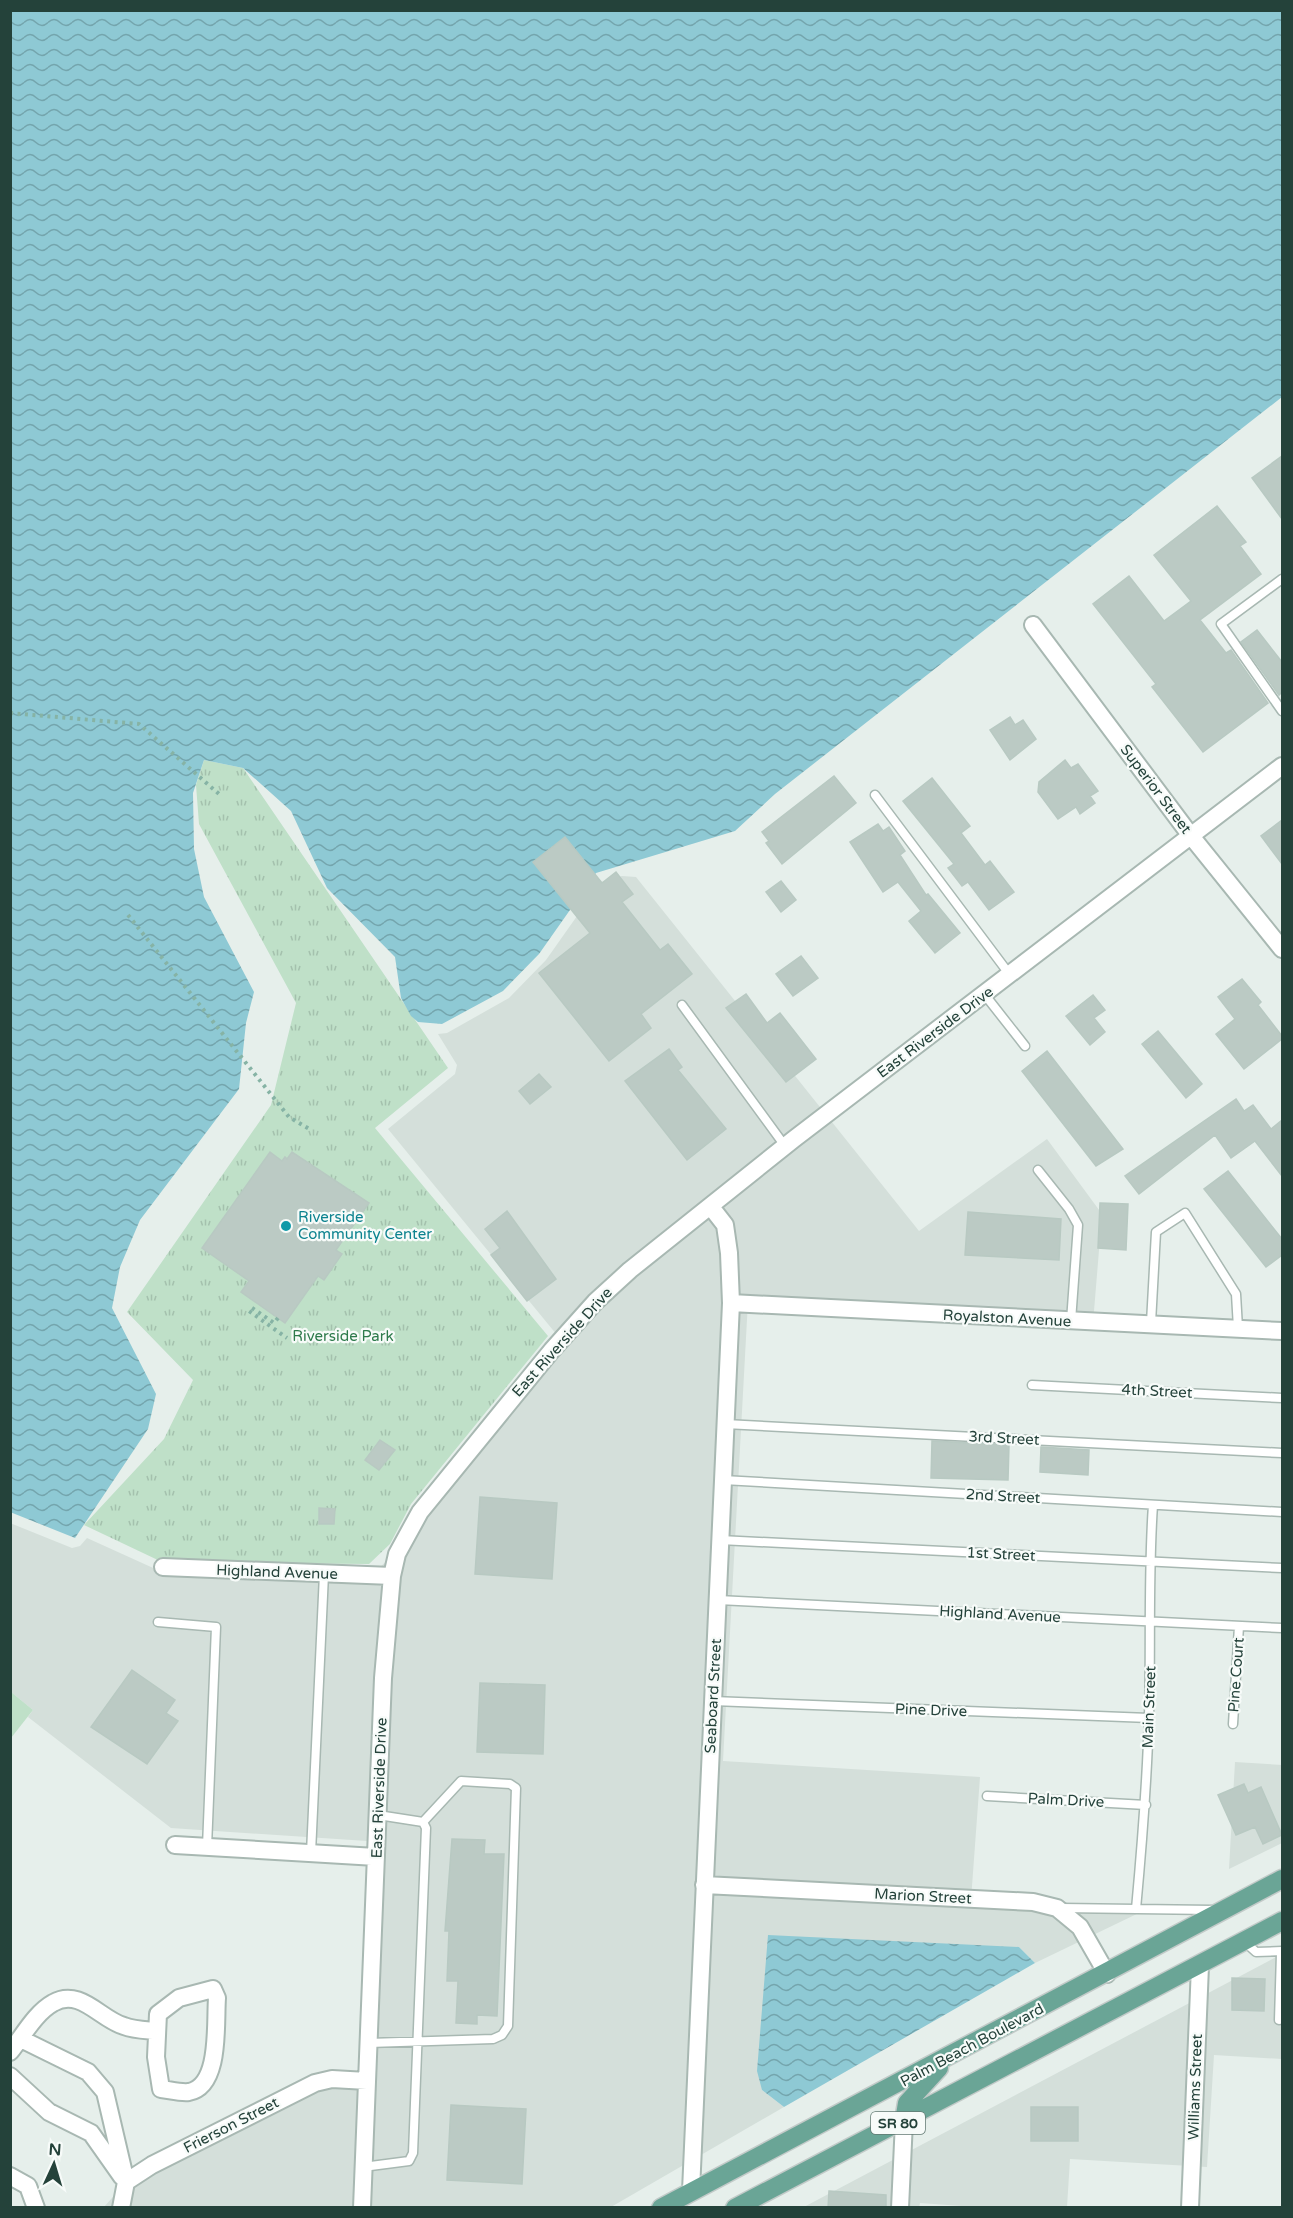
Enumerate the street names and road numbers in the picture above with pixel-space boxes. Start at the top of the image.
street label: Superior Street [1117,741,1196,837]
street label: East Riverside Drive [873,982,997,1082]
street label: East Riverside Drive [508,1284,616,1400]
street label: Royalston Avenue [942,1306,1072,1330]
street label: 4th Street [1121,1380,1193,1402]
street label: 3rd Street [968,1427,1040,1449]
street label: 2nd Street [965,1485,1041,1507]
street label: 1st Street [966,1543,1036,1565]
street label: Highland Avenue [216,1561,338,1583]
street label: Highland Avenue [939,1602,1061,1626]
street label: Pine Court [1224,1637,1248,1713]
street label: Seaboard Street [701,1638,725,1754]
street label: Main Street [1139,1665,1159,1749]
street label: Pine Drive [895,1700,967,1720]
street label: East Riverside Drive [368,1717,390,1859]
street label: Palm Drive [1027,1789,1105,1811]
street label: Marion Street [874,1884,972,1908]
street label: Palm Beach Boulevard [897,2000,1047,2090]
street label: Williams Street [1184,2033,1206,2140]
street label: Frierson Street [180,2093,282,2157]
road number: SR 80 [871,2112,925,2134]

